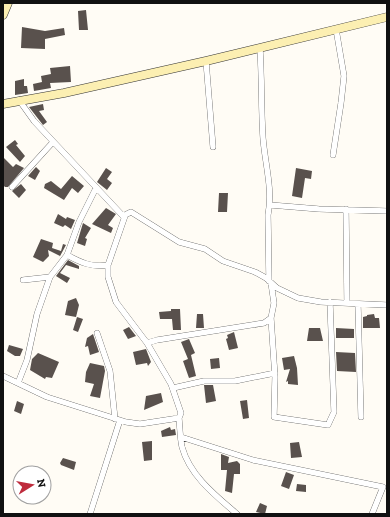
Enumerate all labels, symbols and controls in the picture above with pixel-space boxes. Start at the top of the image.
north arrow [12,465,52,505]
text: N [34,478,49,489]

